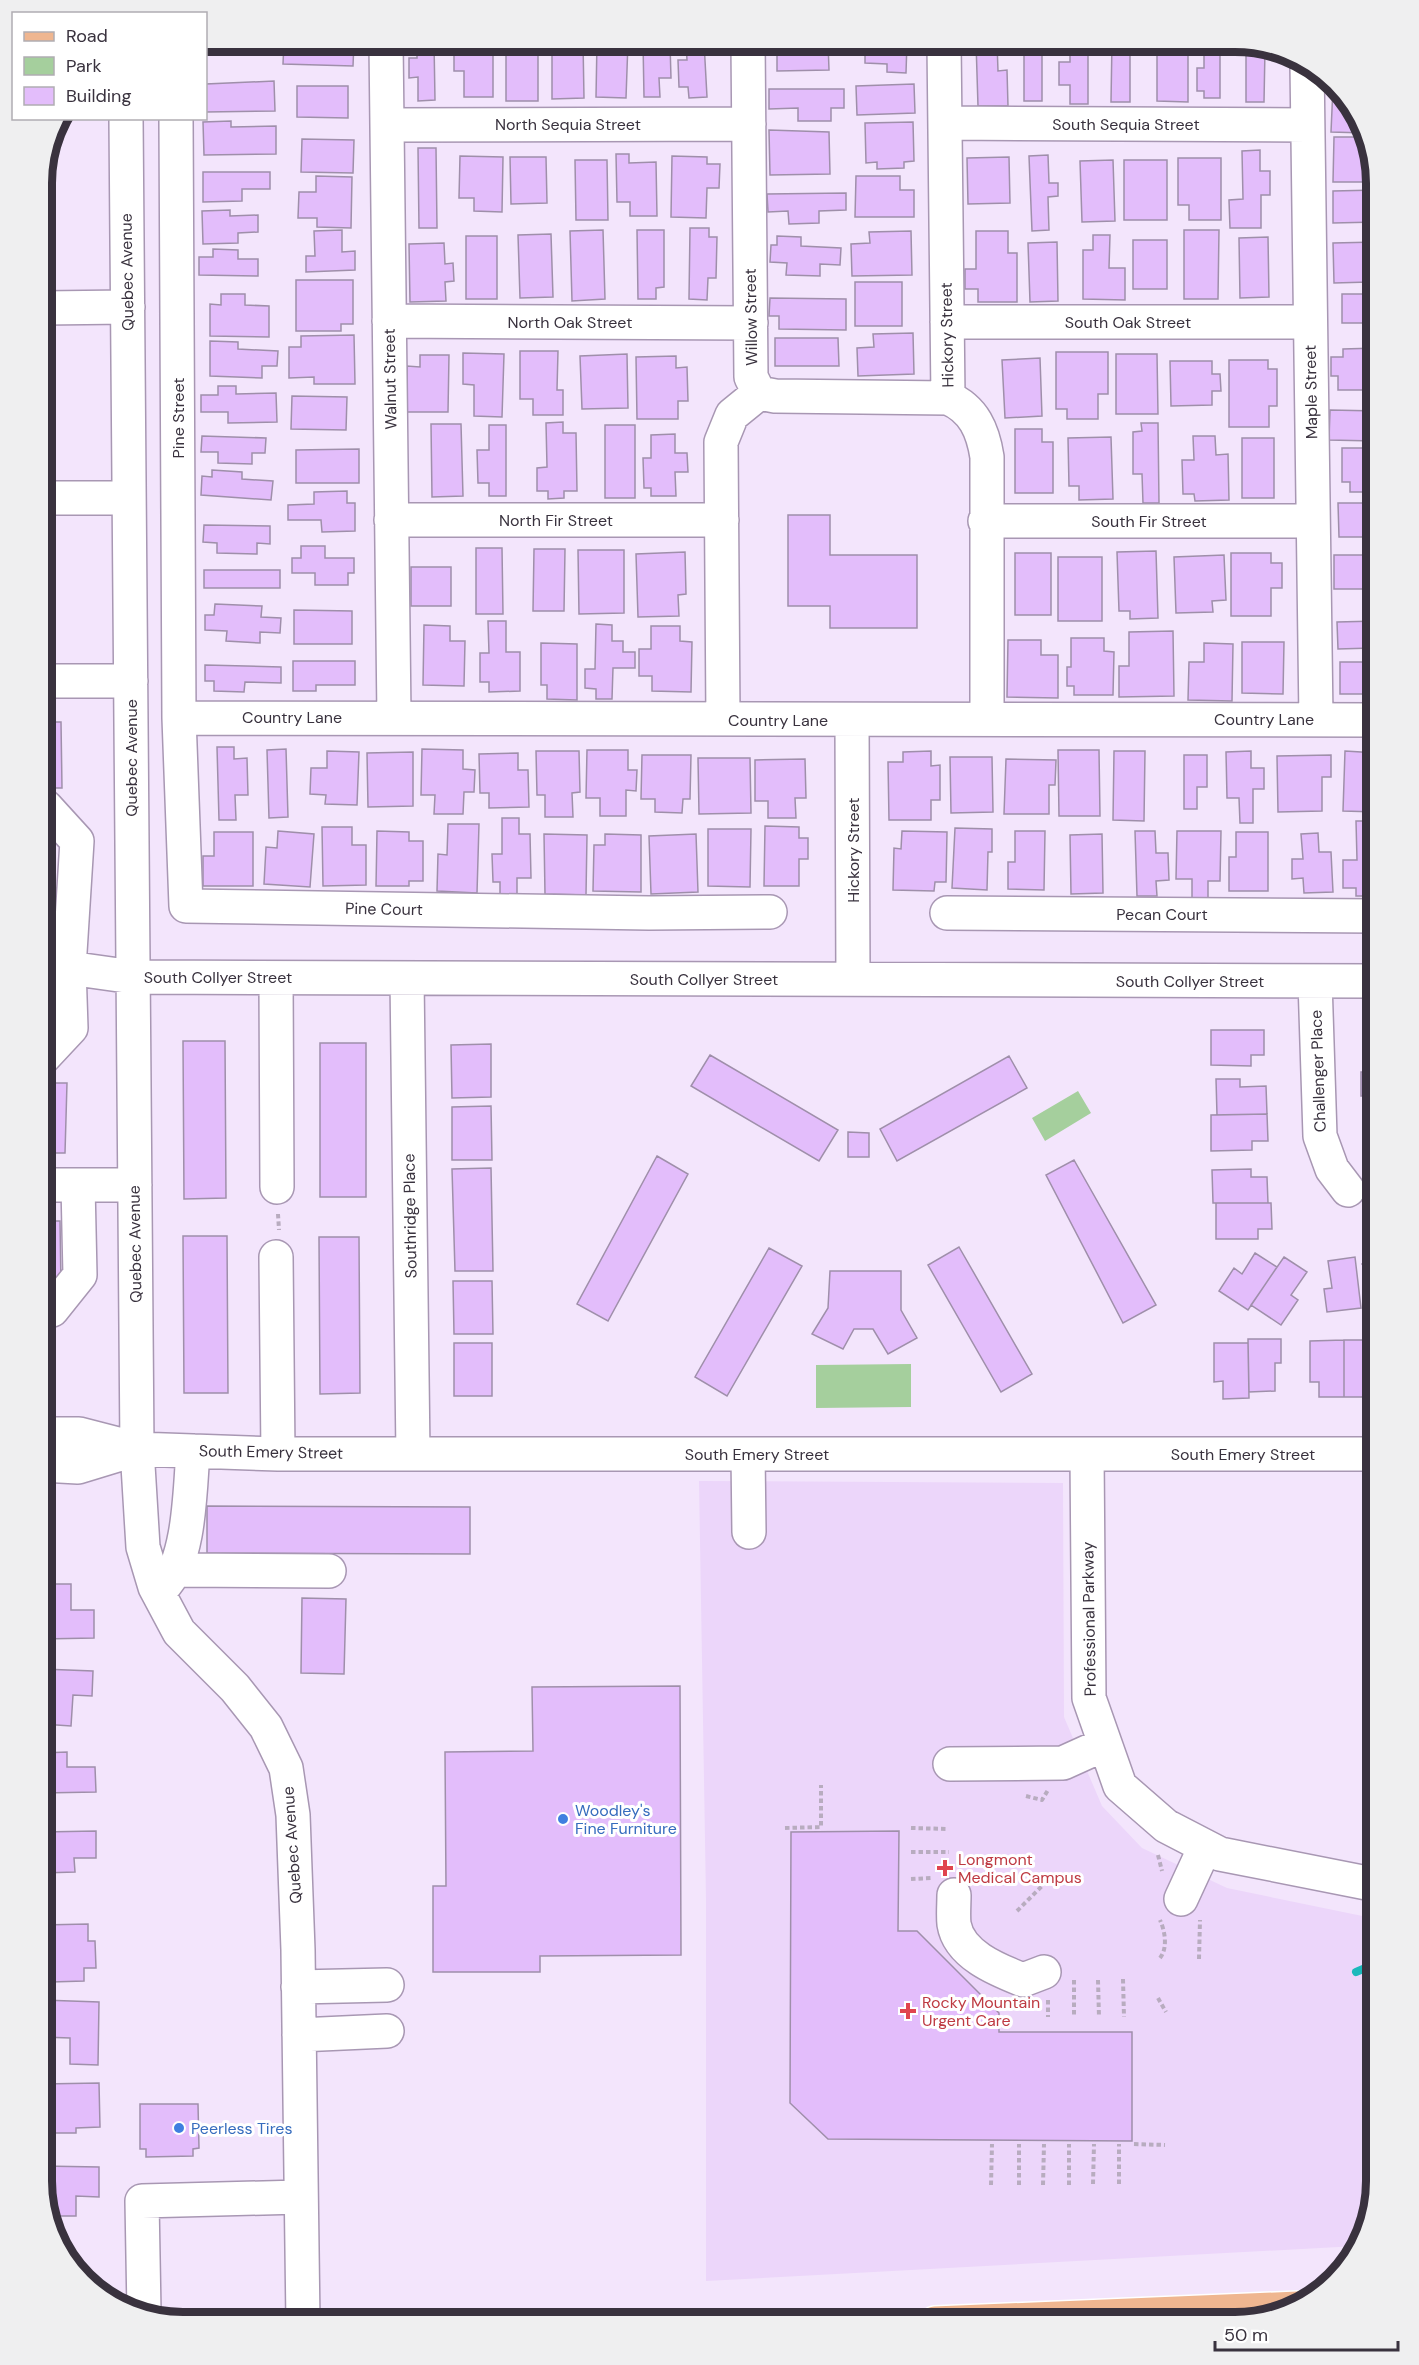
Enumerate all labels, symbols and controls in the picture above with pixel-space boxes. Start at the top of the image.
legend [12,12,207,120]
text: Road [66,24,108,48]
text: Park [66,54,102,78]
text: Building [66,84,131,108]
street label: North Sequia Street [495,114,641,135]
street label: South Sequia Street [1052,114,1200,135]
street label: Quebec Avenue [115,213,139,331]
street label: Willow Street [740,268,762,366]
street label: Hickory Street [936,282,958,388]
street label: North Oak Street [508,312,632,333]
street label: South Oak Street [1065,312,1191,333]
street label: Walnut Street [379,328,401,430]
street label: Maple Street [1300,345,1322,439]
street label: Pine Street [168,378,189,459]
street label: North Fir Street [499,510,613,531]
street label: South Fir Street [1091,511,1207,532]
street label: Quebec Avenue [121,699,142,817]
street label: Country Lane [242,707,342,728]
street label: Country Lane [1214,709,1314,730]
street label: Country Lane [728,710,828,731]
street label: Hickory Street [843,797,864,903]
street label: Pine Court [345,898,423,920]
street label: Pecan Court [1116,904,1208,925]
street label: South Collyer Street [144,967,292,988]
street label: South Collyer Street [630,969,778,990]
street label: South Collyer Street [1116,971,1264,992]
street label: Challenger Place [1305,1009,1331,1133]
street label: Southridge Place [398,1153,422,1279]
street label: Quebec Avenue [123,1185,147,1303]
street label: South Emery Street [199,1440,343,1464]
street label: South Emery Street [685,1444,829,1465]
street label: South Emery Street [1171,1444,1315,1465]
street label: Professional Parkway [1077,1541,1101,1696]
street label: Quebec Avenue [277,1786,307,1904]
place label: Woodley's Fine Furniture [575,1800,677,1839]
marker: Woodley's Fine Furniture [556,1812,570,1826]
place label: Longmont Medical Campus [958,1849,1082,1888]
marker: Longmont Medical Campus [936,1859,954,1877]
place label: Rocky Mountain Urgent Care [922,1992,1040,2031]
marker: Rocky Mountain Urgent Care [899,2002,917,2020]
place label: Peerless Tires [191,2118,292,2139]
marker: Peerless Tires [172,2121,186,2135]
scale bar [1215,2314,1398,2352]
text: 50 m [1224,2323,1268,2347]

